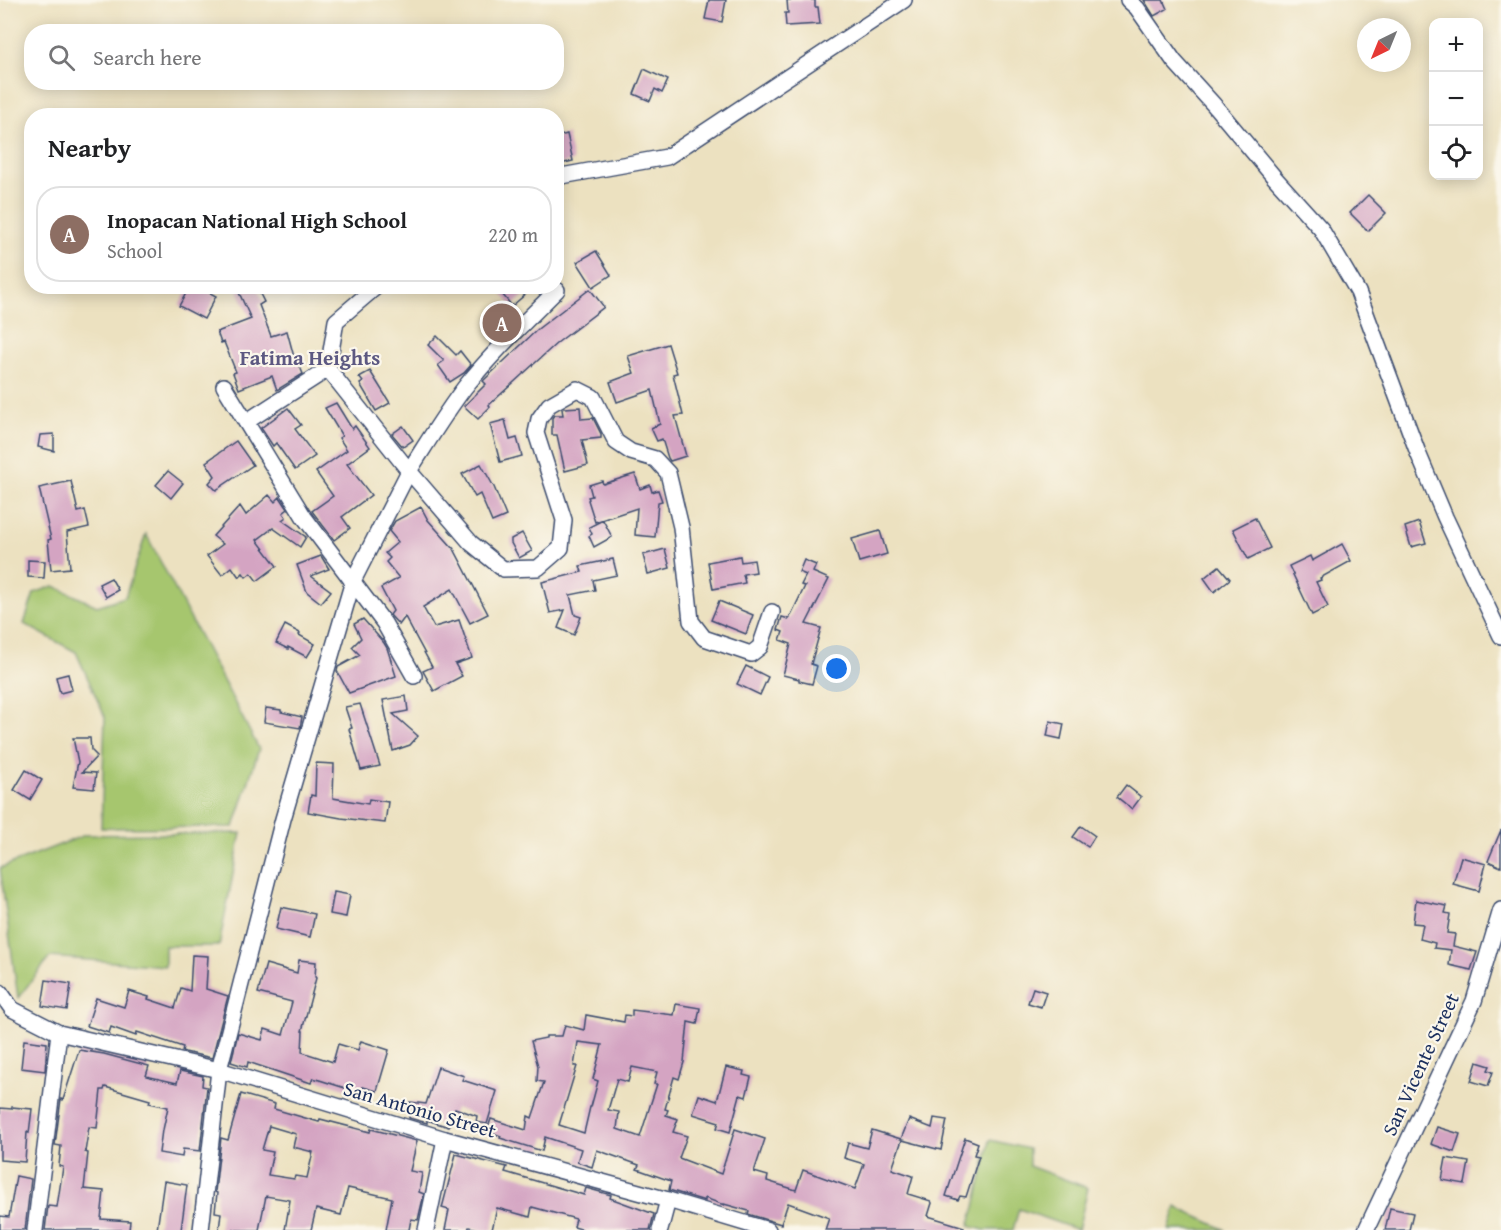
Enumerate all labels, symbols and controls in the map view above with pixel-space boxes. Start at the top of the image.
north arrow [1357,18,1411,72]
map controls [1429,18,1483,180]
button: + [1429,18,1483,72]
search box [24,24,564,90]
icon: search [45,41,78,74]
text: Search here [93,41,202,73]
button: − [1429,72,1483,126]
button: locate [1429,126,1483,180]
text: Nearby [48,128,131,167]
text: Inopacan National High School [107,204,407,236]
text: A [63,220,76,249]
text: 220 m [488,220,538,249]
text: School [107,236,163,265]
pin: A [482,300,522,346]
district label: Fatima Heights [240,342,380,373]
your location [822,654,851,683]
street label: San Vicente Street [1374,988,1466,1140]
street label: San Antonio Street [340,1073,500,1145]

